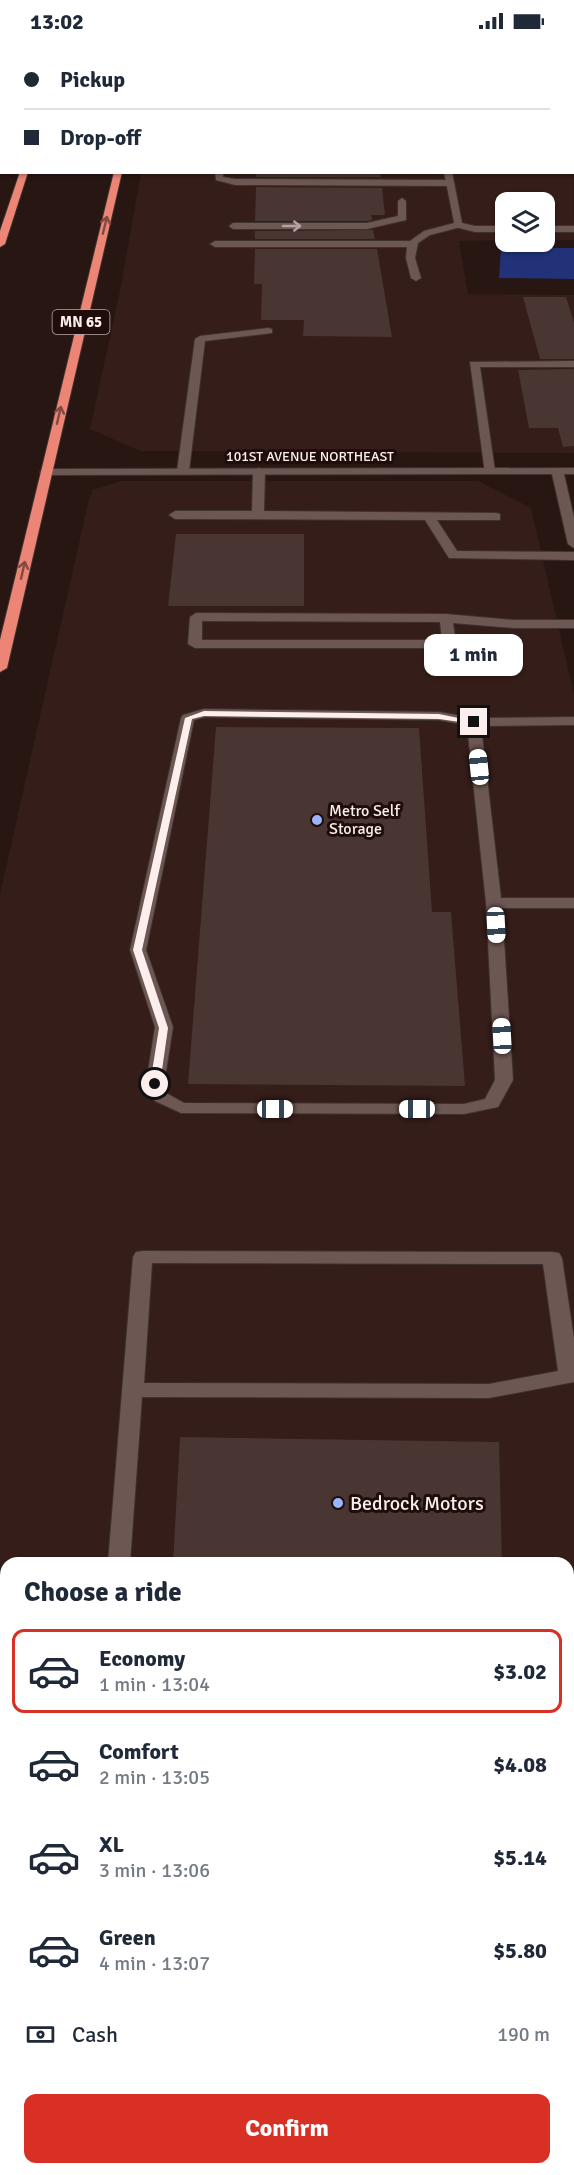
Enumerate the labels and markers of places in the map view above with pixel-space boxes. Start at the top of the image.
place label: Metro Self Storage [329,801,400,839]
marker: Metro Self Storage [310,813,324,827]
place label: Bedrock Motors [350,1491,484,1516]
marker: Bedrock Motors [331,1496,345,1510]

